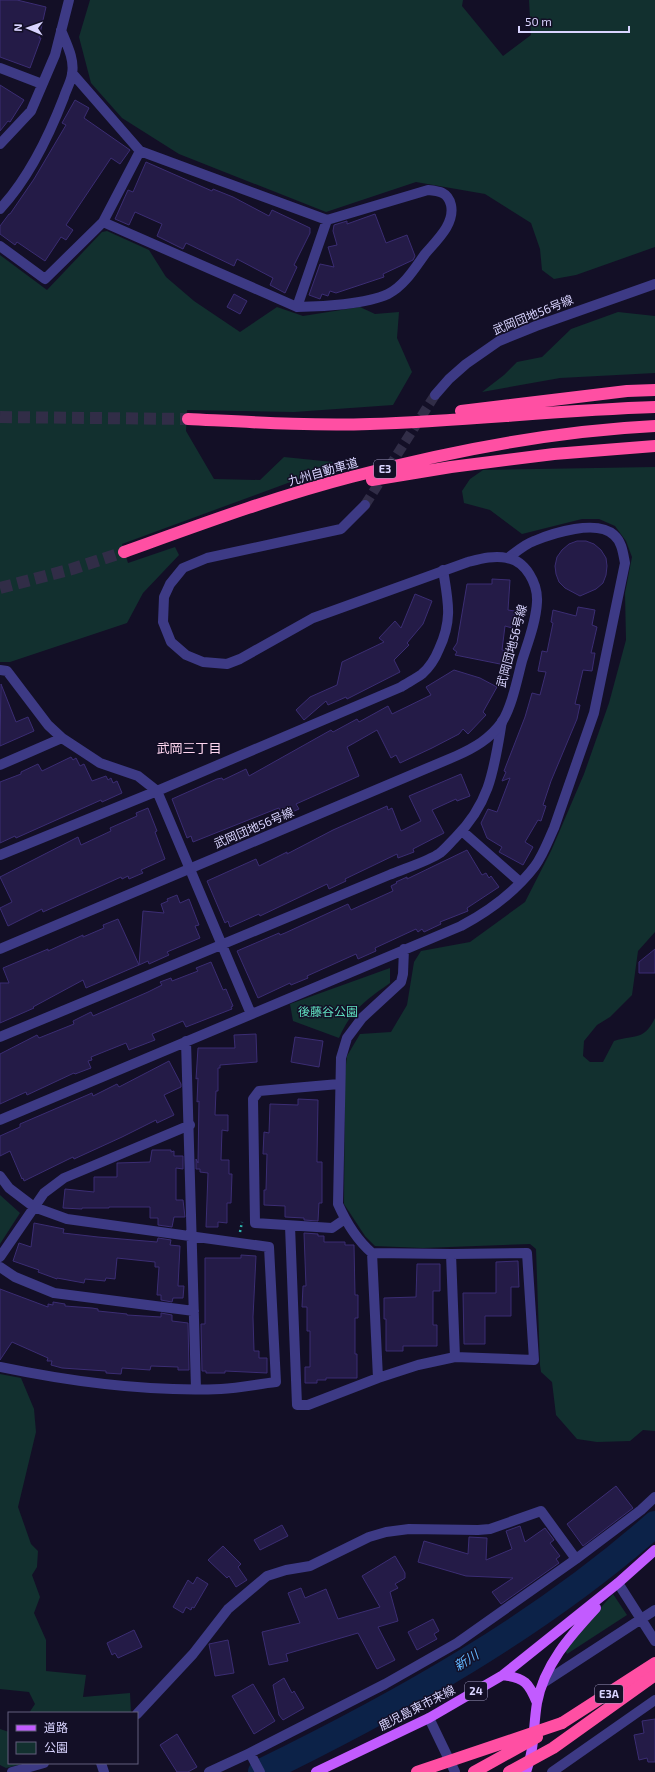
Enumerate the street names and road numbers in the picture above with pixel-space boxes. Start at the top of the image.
street label: 武岡団地56号線 [490,292,575,337]
street label: 九州自動車道 [286,454,359,488]
road number: E3 [374,460,396,478]
street label: 武岡団地56号線 [493,603,529,689]
street label: 武岡団地56号線 [212,804,296,850]
street label: 鹿児島東市来線 [376,1682,457,1732]
road number: 24 [465,1682,487,1700]
road number: E3A [595,1685,623,1703]

